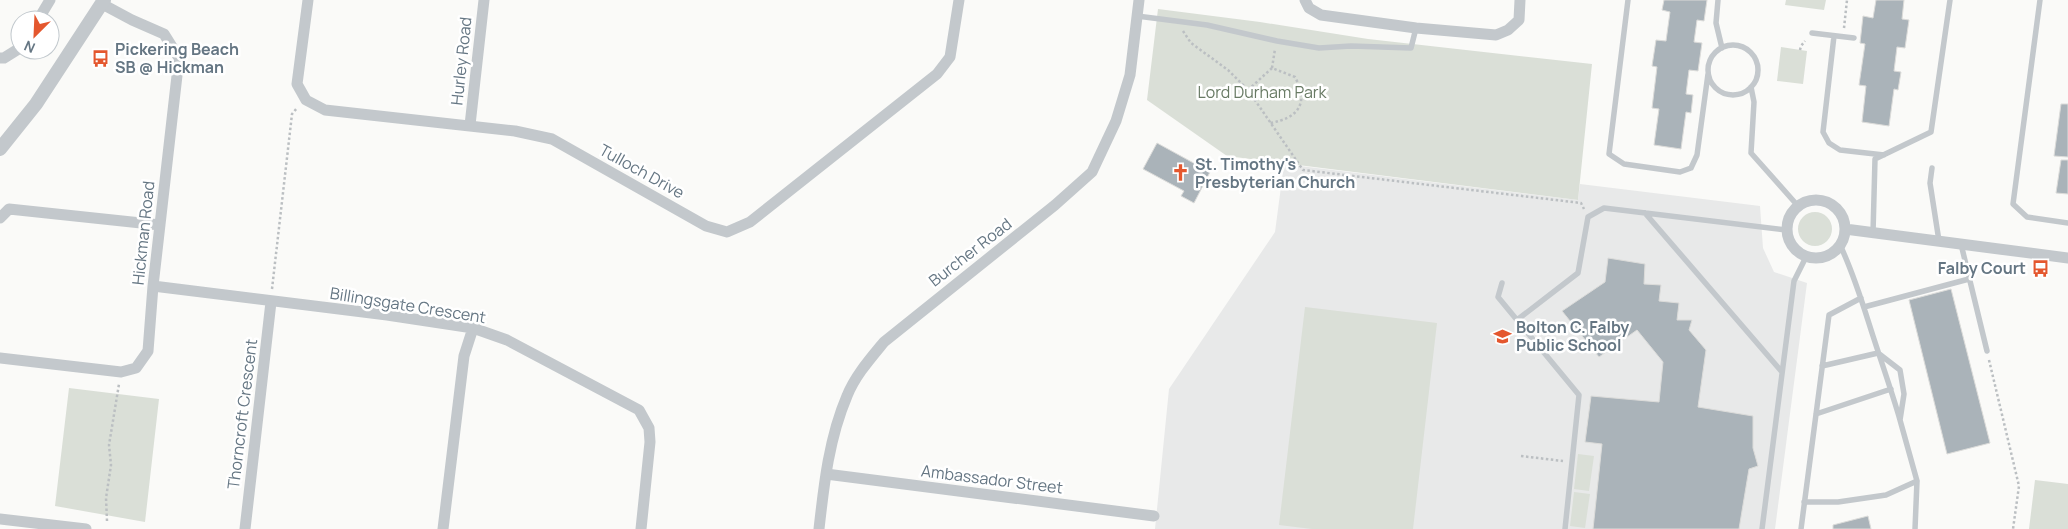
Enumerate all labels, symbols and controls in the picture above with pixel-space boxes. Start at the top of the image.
north arrow [10,10,60,60]
street label: Hurley Road [445,16,477,106]
text: N [21,37,38,58]
place label: Pickering Beach SB @ Hickman [115,38,239,78]
bus stop icon: Pickering Beach SB @ Hickman [91,48,111,68]
park label: Lord Durham Park [1198,81,1328,103]
street label: Tulloch Drive [595,139,689,203]
place label: St. Timothy's Presbyterian Church [1195,153,1355,193]
church icon: St. Timothy's Presbyterian Church [1171,163,1191,183]
street label: Hickman Road [127,180,159,286]
street label: Burcher Road [924,213,1016,291]
place label: Falby Court [1938,257,2026,279]
bus stop icon: Falby Court [2030,258,2050,278]
street label: Billingsgate Crescent [328,282,488,328]
place label: Bolton C. Falby Public School [1516,316,1629,356]
school or university icon: Bolton C. Falby Public School [1492,326,1512,346]
street label: Thorncroft Crescent [222,338,262,490]
street label: Ambassador Street [920,459,1064,499]

